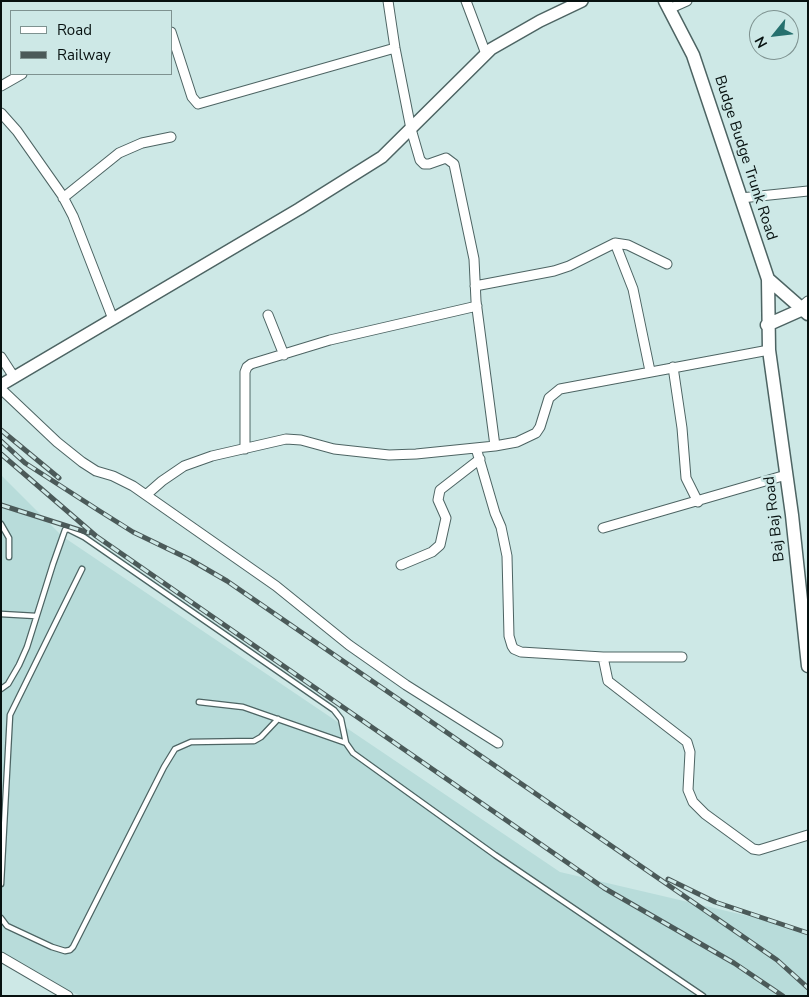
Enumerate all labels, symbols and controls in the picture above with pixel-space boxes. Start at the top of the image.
legend [10,10,172,75]
north arrow [749,10,799,60]
text: Road [57,20,92,40]
text: N [750,33,772,51]
text: Railway [57,45,111,65]
street label: Budge Budge Trunk Road [710,73,780,243]
street label: Baj Baj Road [761,475,789,563]

